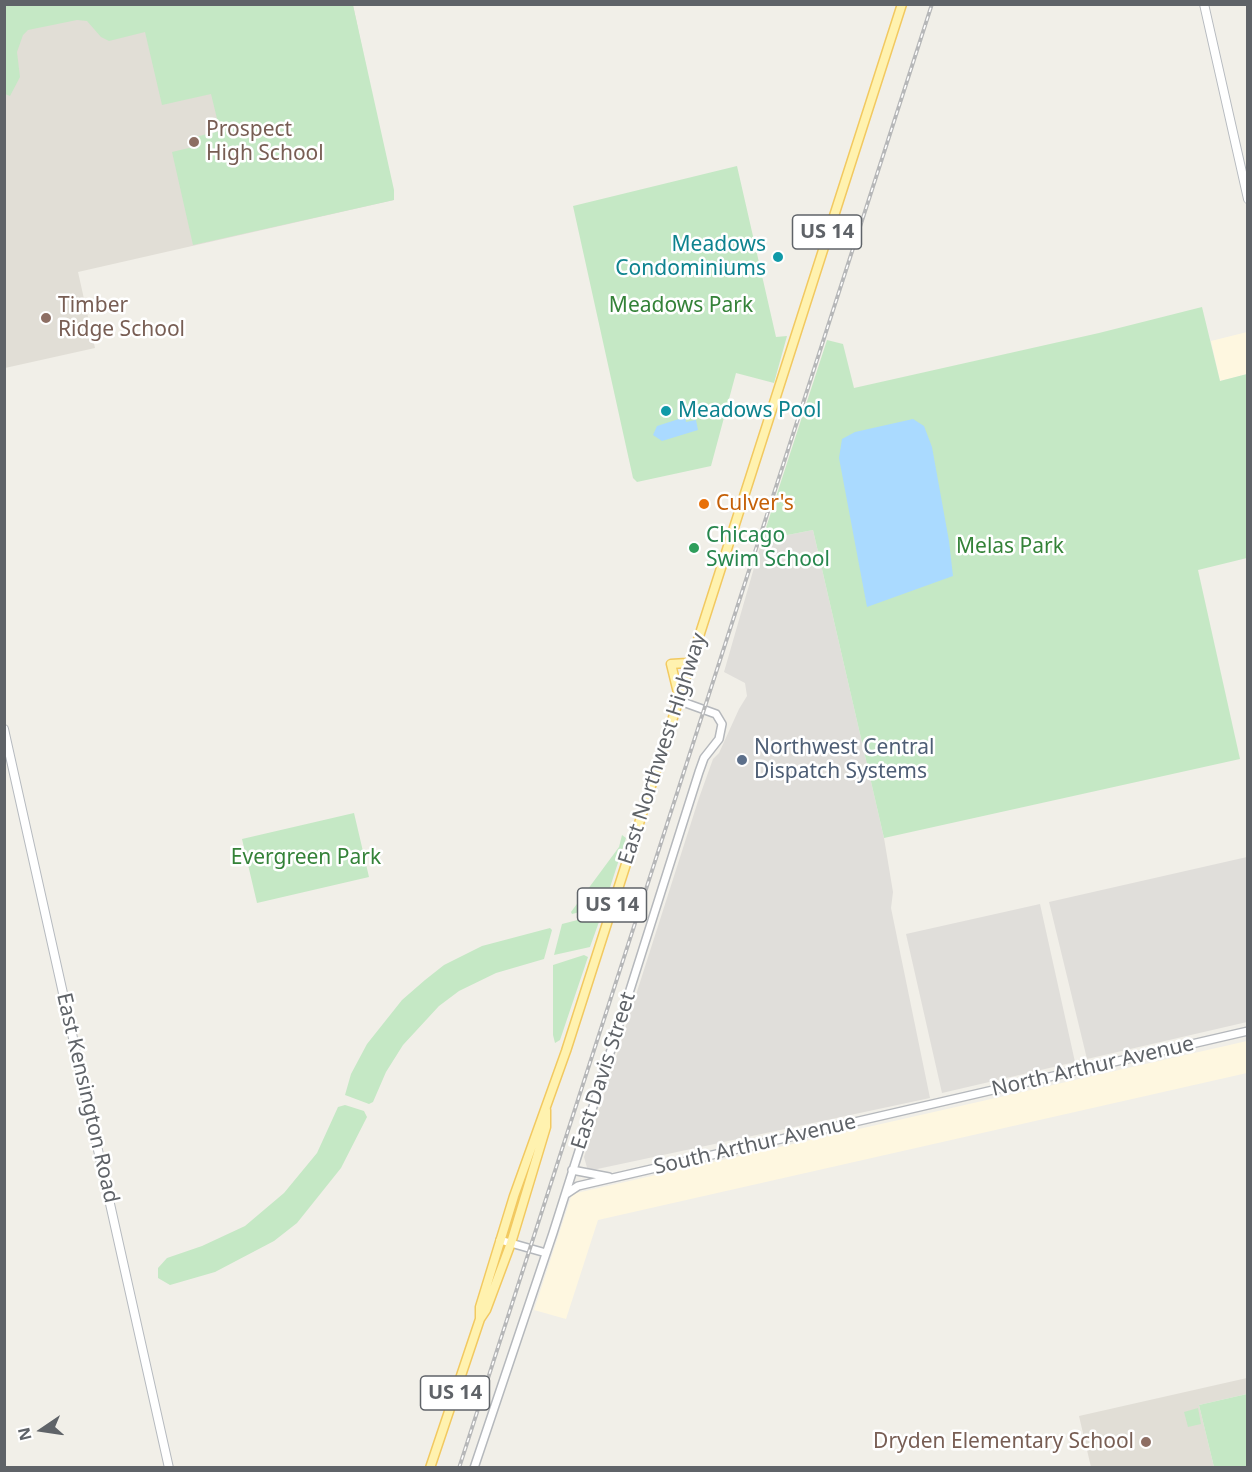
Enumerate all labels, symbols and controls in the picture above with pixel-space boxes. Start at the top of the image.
place label: Prospect High School [206,117,324,167]
marker: Prospect High School [187,135,201,149]
road number: US 14 [792,215,862,249]
place label: Meadows Condominiums [615,232,766,282]
marker: Meadows Condominiums [771,250,785,264]
place label: Timber Ridge School [58,293,185,343]
park label: Meadows Park [609,293,753,319]
marker: Timber Ridge School [39,311,53,325]
place label: Meadows Pool [678,398,821,424]
marker: Meadows Pool [659,404,673,418]
place label: Culver's [716,491,794,517]
marker: Culver's [697,497,711,511]
place label: Chicago Swim School [706,523,830,573]
park label: Melas Park [956,534,1064,560]
marker: Chicago Swim School [687,541,701,555]
street label: East Northwest Highway [614,630,712,868]
place label: Northwest Central Dispatch Systems [754,735,934,785]
marker: Northwest Central Dispatch Systems [735,753,749,767]
park label: Evergreen Park [231,845,381,871]
road number: US 14 [578,888,646,922]
street label: East Davis Street [567,989,641,1153]
street label: East Kensington Road [51,990,123,1206]
street label: North Arthur Avenue [989,1031,1197,1103]
street label: South Arthur Avenue [651,1109,859,1181]
road number: US 14 [420,1376,490,1410]
north arrow [12,1400,72,1460]
text: N [12,1425,37,1443]
place label: Dryden Elementary School [873,1429,1134,1455]
marker: Dryden Elementary School [1139,1435,1153,1449]

